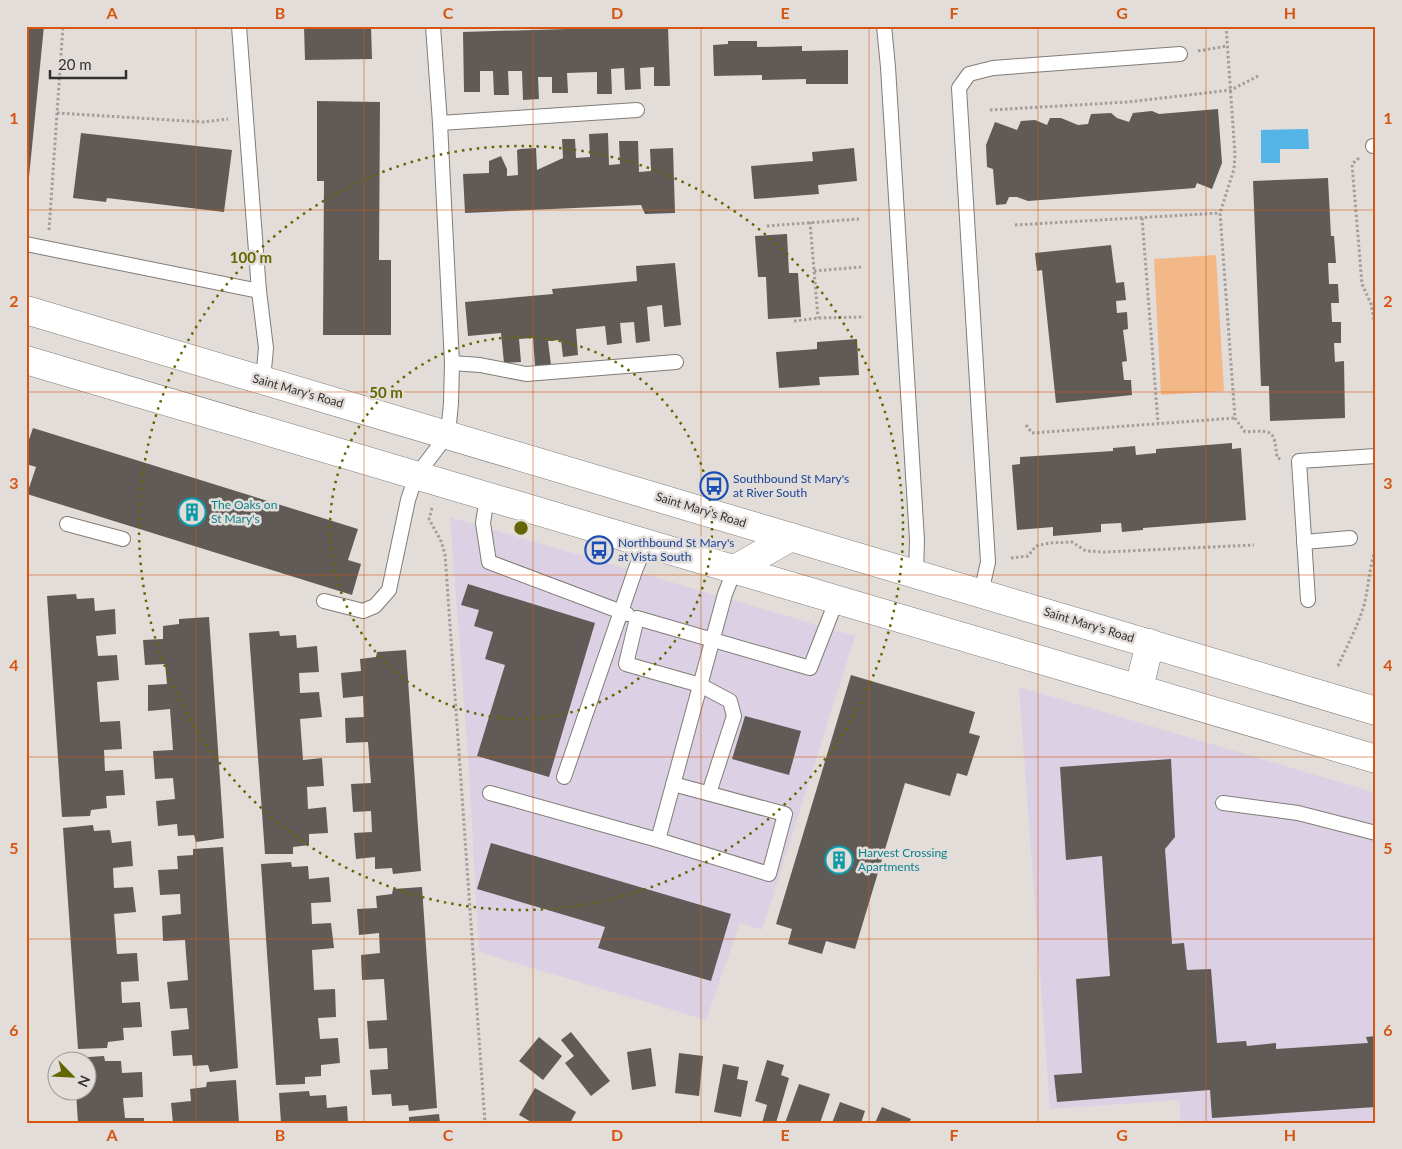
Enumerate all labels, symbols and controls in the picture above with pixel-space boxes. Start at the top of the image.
text: A [105,3,118,22]
text: B [275,3,285,22]
text: C [443,3,454,22]
text: D [611,3,623,22]
text: E [780,3,790,22]
text: F [949,3,959,22]
text: G [1116,3,1128,22]
text: H [1284,3,1296,22]
scale bar [50,48,126,80]
text: 20 m [58,55,92,73]
text: 1 [9,108,19,127]
text: 1 [1383,108,1393,127]
text: 100 m [230,248,272,266]
text: 2 [9,291,19,310]
text: 2 [1383,291,1393,310]
street label: Saint Mary's Road [251,370,345,411]
text: 50 m [369,383,403,401]
bus stop icon: Southbound St Mary's at River South [699,471,729,501]
place label: Southbound St Mary's at River South [733,471,849,500]
text: 3 [9,473,19,492]
text: 3 [1383,473,1393,492]
street label: Saint Mary's Road [654,489,748,530]
building icon: The Oaks on St Mary's [177,497,207,527]
place label: The Oaks on St Mary's [211,497,277,526]
centre of rings [512,519,530,537]
bus stop icon: Northbound St Mary's at Vista South [584,535,614,565]
place label: Northbound St Mary's at Vista South [618,535,735,564]
street label: Saint Mary's Road [1042,604,1136,645]
text: 4 [9,655,19,674]
text: 4 [1383,655,1393,674]
text: 5 [9,838,19,857]
text: 5 [1383,838,1393,857]
building icon: Harvest Crossing Apartments [824,845,854,875]
place label: Harvest Crossing Apartments [858,845,947,874]
text: 6 [9,1020,19,1039]
text: 6 [1383,1020,1393,1039]
north arrow [48,1052,98,1102]
text: N [74,1073,94,1090]
text: A [105,1125,118,1144]
text: B [275,1125,285,1144]
text: C [443,1125,454,1144]
text: D [611,1125,623,1144]
text: E [780,1125,790,1144]
text: F [949,1125,959,1144]
text: G [1116,1125,1128,1144]
text: H [1284,1125,1296,1144]

